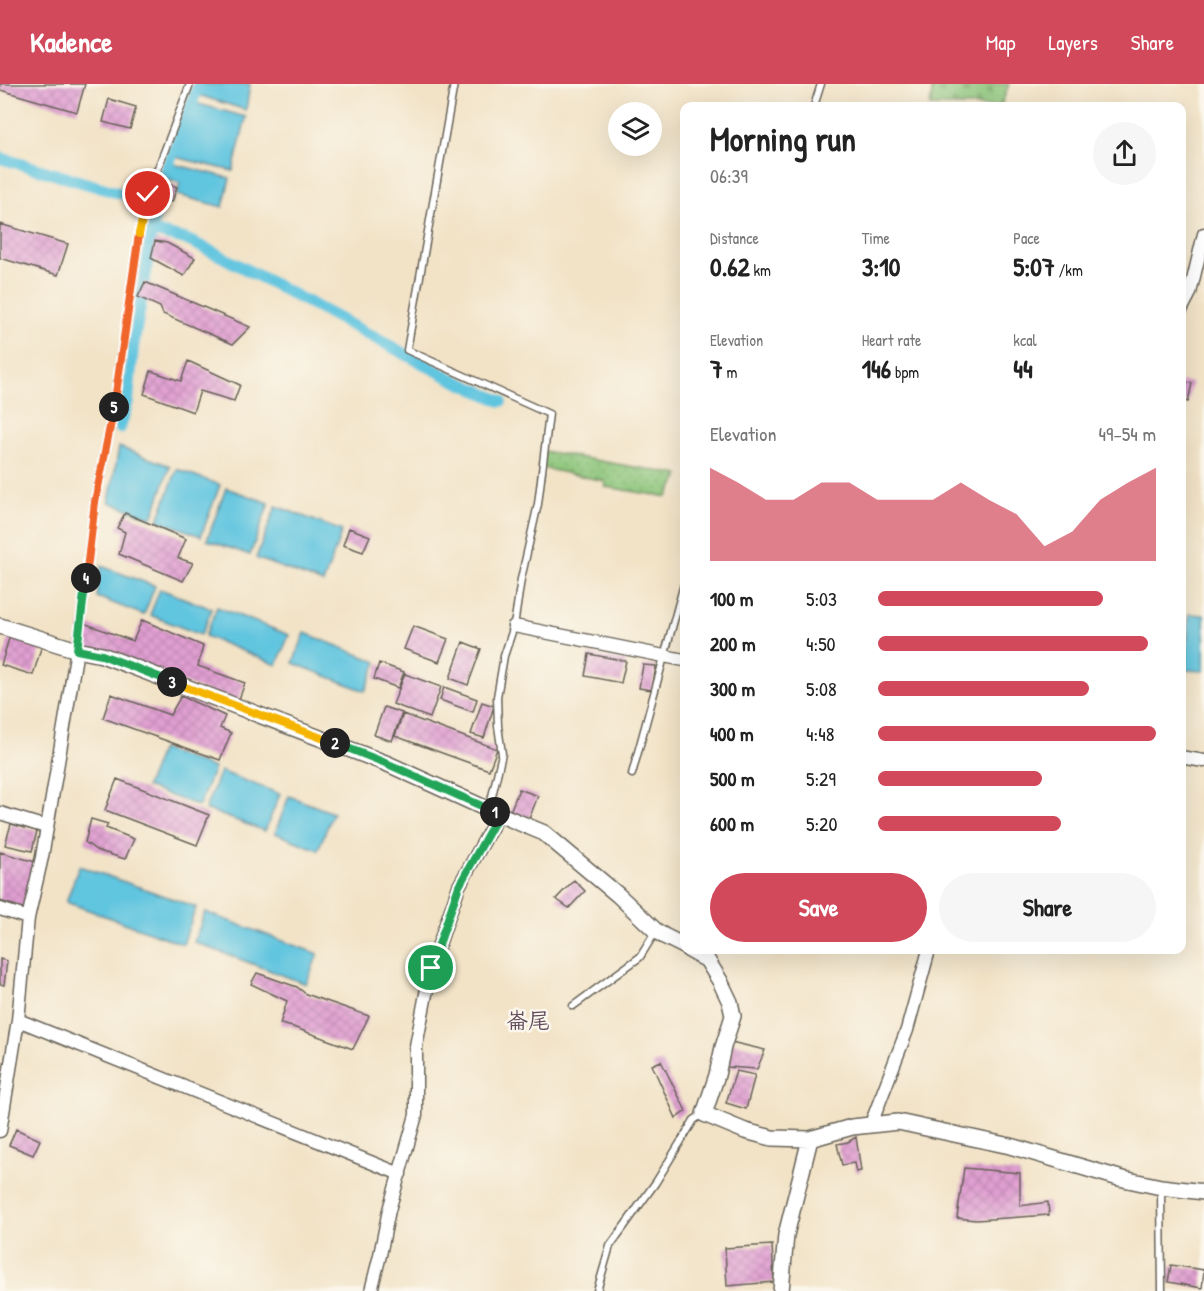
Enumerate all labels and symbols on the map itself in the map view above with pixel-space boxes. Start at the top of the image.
pin [122,168,173,219]
pin: 5 [99,392,129,422]
pin: 4 [71,563,101,593]
pin: 3 [157,667,187,697]
pin: 2 [320,728,350,758]
pin: 1 [480,797,510,827]
pin [405,942,456,993]
district label: 崙尾 [506,1005,550,1035]

